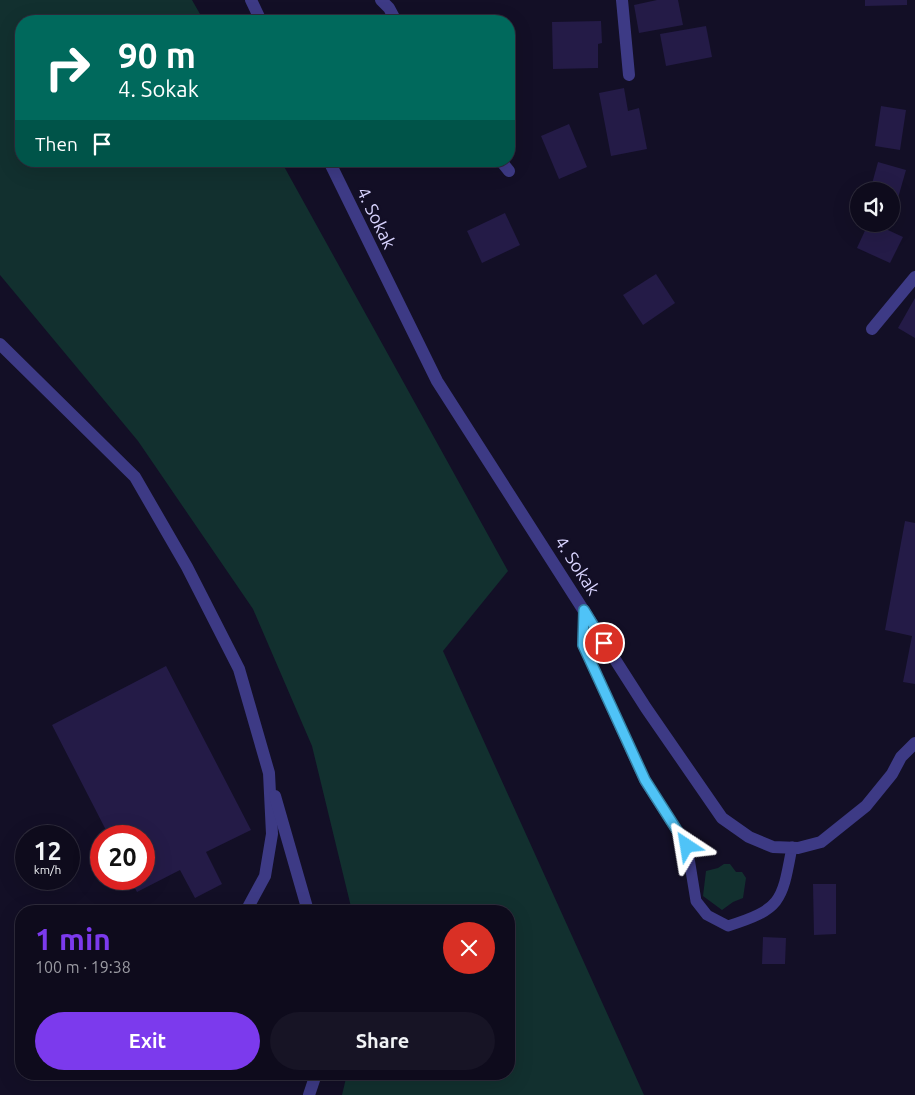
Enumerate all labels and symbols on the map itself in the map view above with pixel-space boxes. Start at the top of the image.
street label: 4. Sokak [353,183,400,252]
street label: 4. Sokak [551,532,604,599]
pin [583,622,625,664]
position arrow [660,819,712,871]
speed limit sign: 20 [90,825,155,890]

